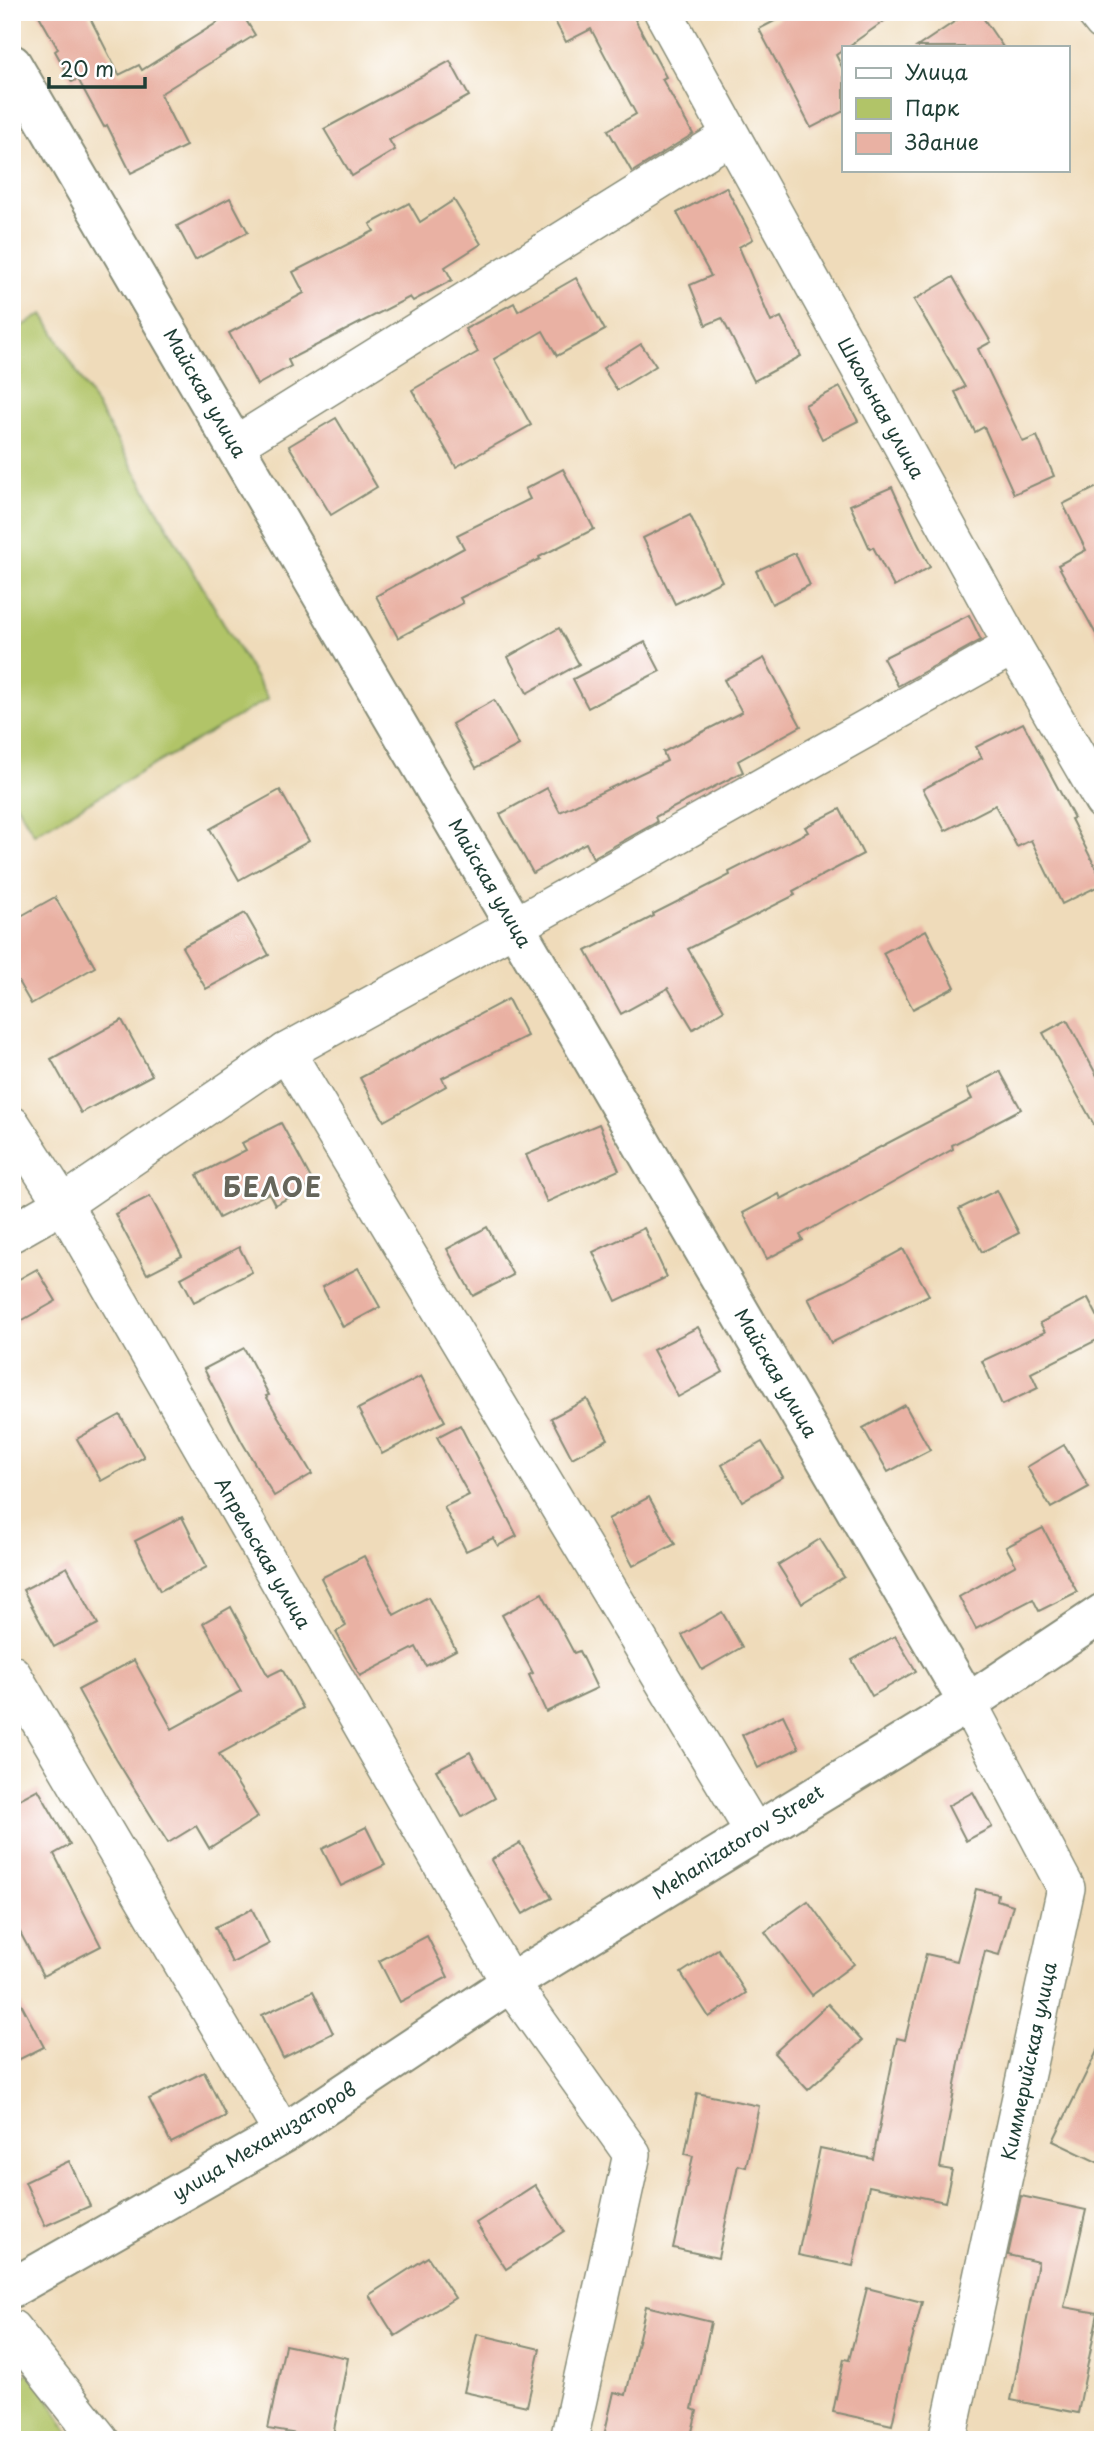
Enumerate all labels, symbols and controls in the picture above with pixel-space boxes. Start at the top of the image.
scale bar [49,46,145,90]
legend [842,46,1070,172]
text: 20 m [60,52,114,84]
text: Улица [905,55,968,87]
text: Парк [905,91,960,123]
text: Здание [905,125,979,157]
street label: Майская улица [158,323,254,462]
street label: Школьная улица [831,332,932,483]
street label: Майская улица [443,813,539,952]
district label: БЕЛОЕ [223,1167,323,1206]
street label: Майская улица [729,1303,825,1442]
street label: Апрельская улица [209,1471,319,1634]
street label: Mehanizatorov Street [646,1777,829,1905]
street label: Киммерийская улица [993,1959,1063,2162]
street label: улица Механизаторов [166,2074,361,2206]

